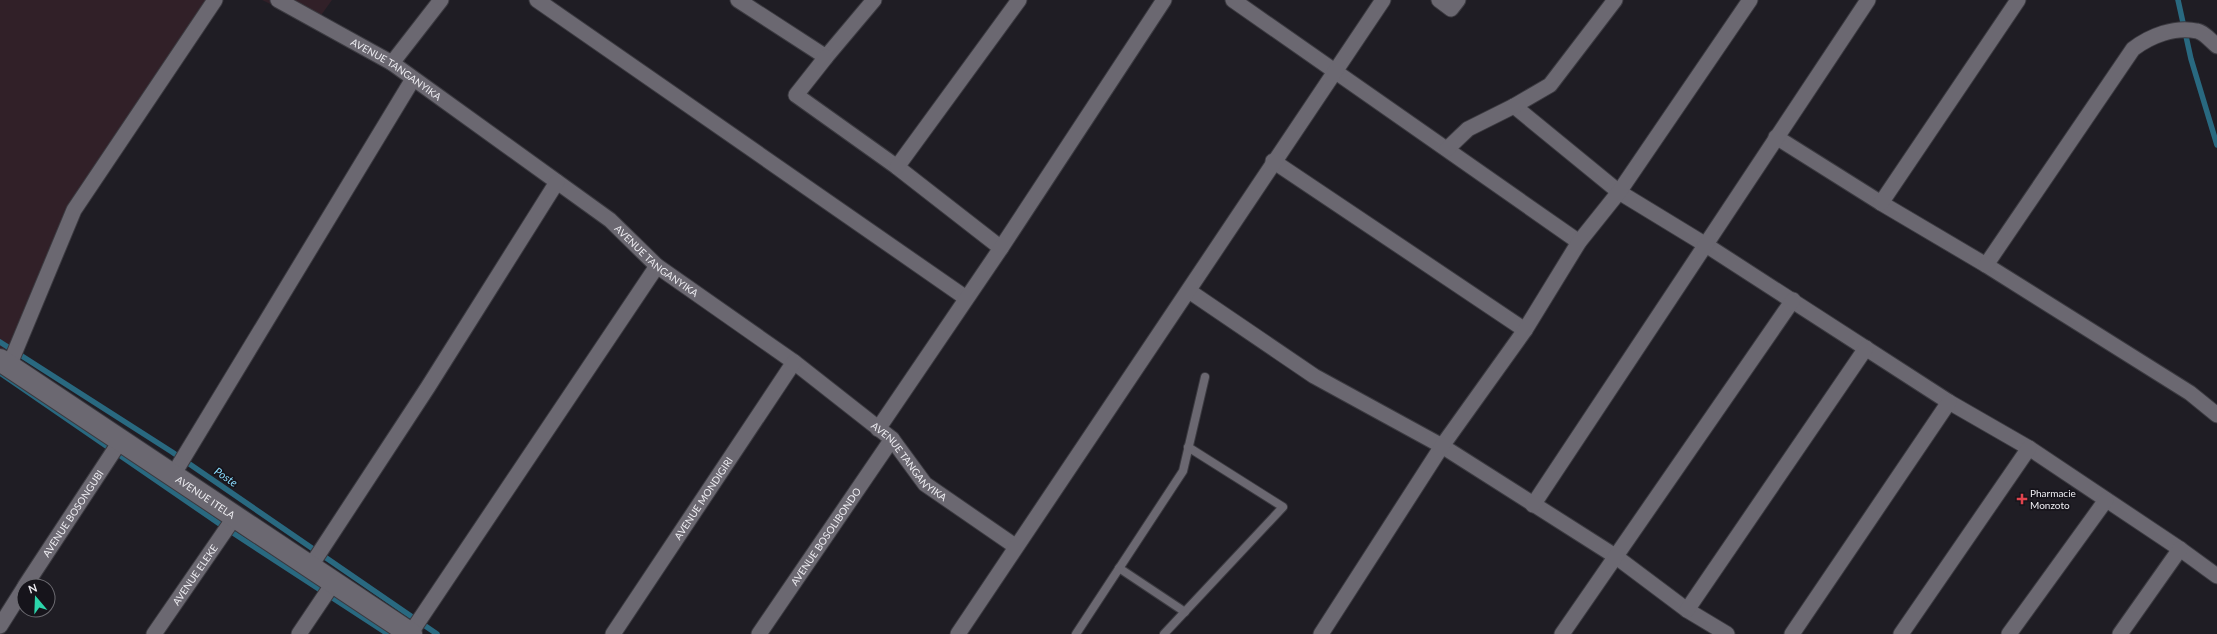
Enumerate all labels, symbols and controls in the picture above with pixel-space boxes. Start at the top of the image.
street label: AVENUE TANGANYIKA [349,35,444,103]
street label: AVENUE TANGANYIKA [612,222,701,299]
street label: AVENUE TANGANYIKA [869,419,950,503]
street label: AVENUE MONDIGIRI [672,455,735,542]
water label: Poste [212,464,240,489]
street label: AVENUE BOSONGUBI [40,468,106,559]
street label: AVENUE ITELA [174,473,238,521]
street label: AVENUE BOSOLIBONDO [788,485,863,588]
place label: Pharmacie Monzoto [2030,487,2076,511]
marker: Pharmacie Monzoto [2017,494,2027,504]
street label: AVENUE ELEKE [170,542,220,607]
north arrow [16,578,56,618]
text: N [26,581,39,596]

